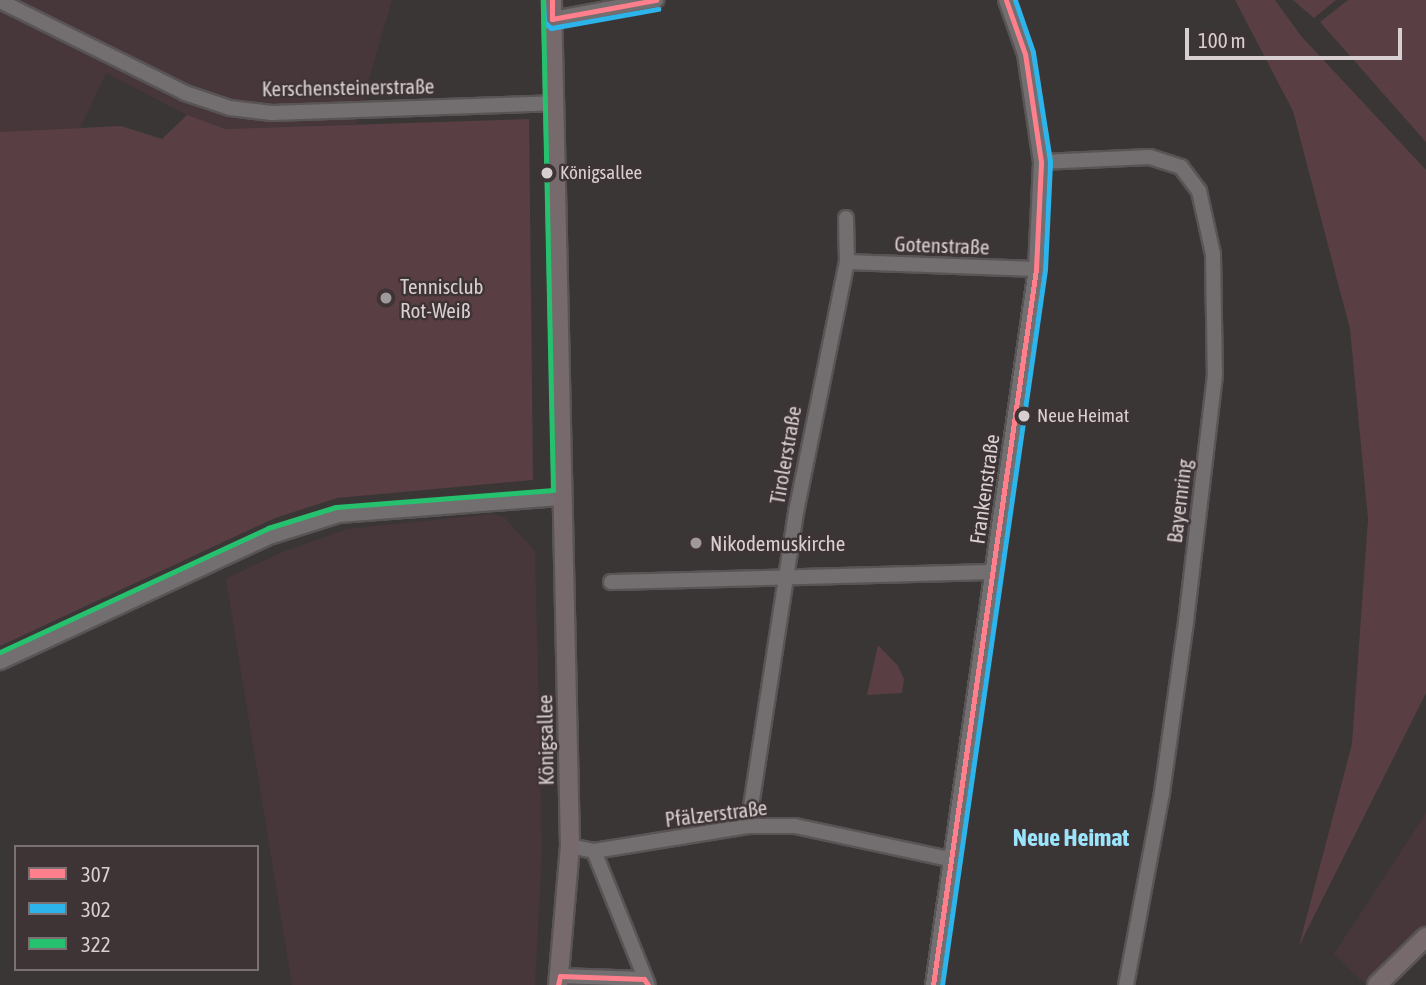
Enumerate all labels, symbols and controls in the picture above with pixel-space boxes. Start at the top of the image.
scale bar [1188,14,1405,58]
text: 100 m [1198,28,1246,52]
street label: Kerschensteinerstraße [261,73,435,101]
place label: Königsallee [560,162,642,184]
marker: Königsallee [540,166,554,180]
street label: Gotenstraße [894,231,990,259]
place label: Tennisclub Rot-Weiß [400,273,484,323]
marker: Tennisclub Rot-Weiß [378,290,394,306]
street label: Tirolerstraße [764,404,806,506]
place label: Neue Heimat [1037,405,1129,427]
marker: Neue Heimat [1017,409,1031,423]
street label: Frankenstraße [964,432,1004,546]
street label: Bayernring [1161,458,1197,544]
place label: Nikodemuskirche [710,530,845,556]
marker: Nikodemuskirche [688,535,704,551]
street label: Königsallee [532,694,558,786]
street label: Pfälzerstraße [663,794,769,832]
district label: Neue Heimat [1013,824,1129,852]
legend [14,845,259,971]
text: 307 [81,862,111,886]
text: 302 [81,897,111,921]
text: 322 [81,932,111,956]

